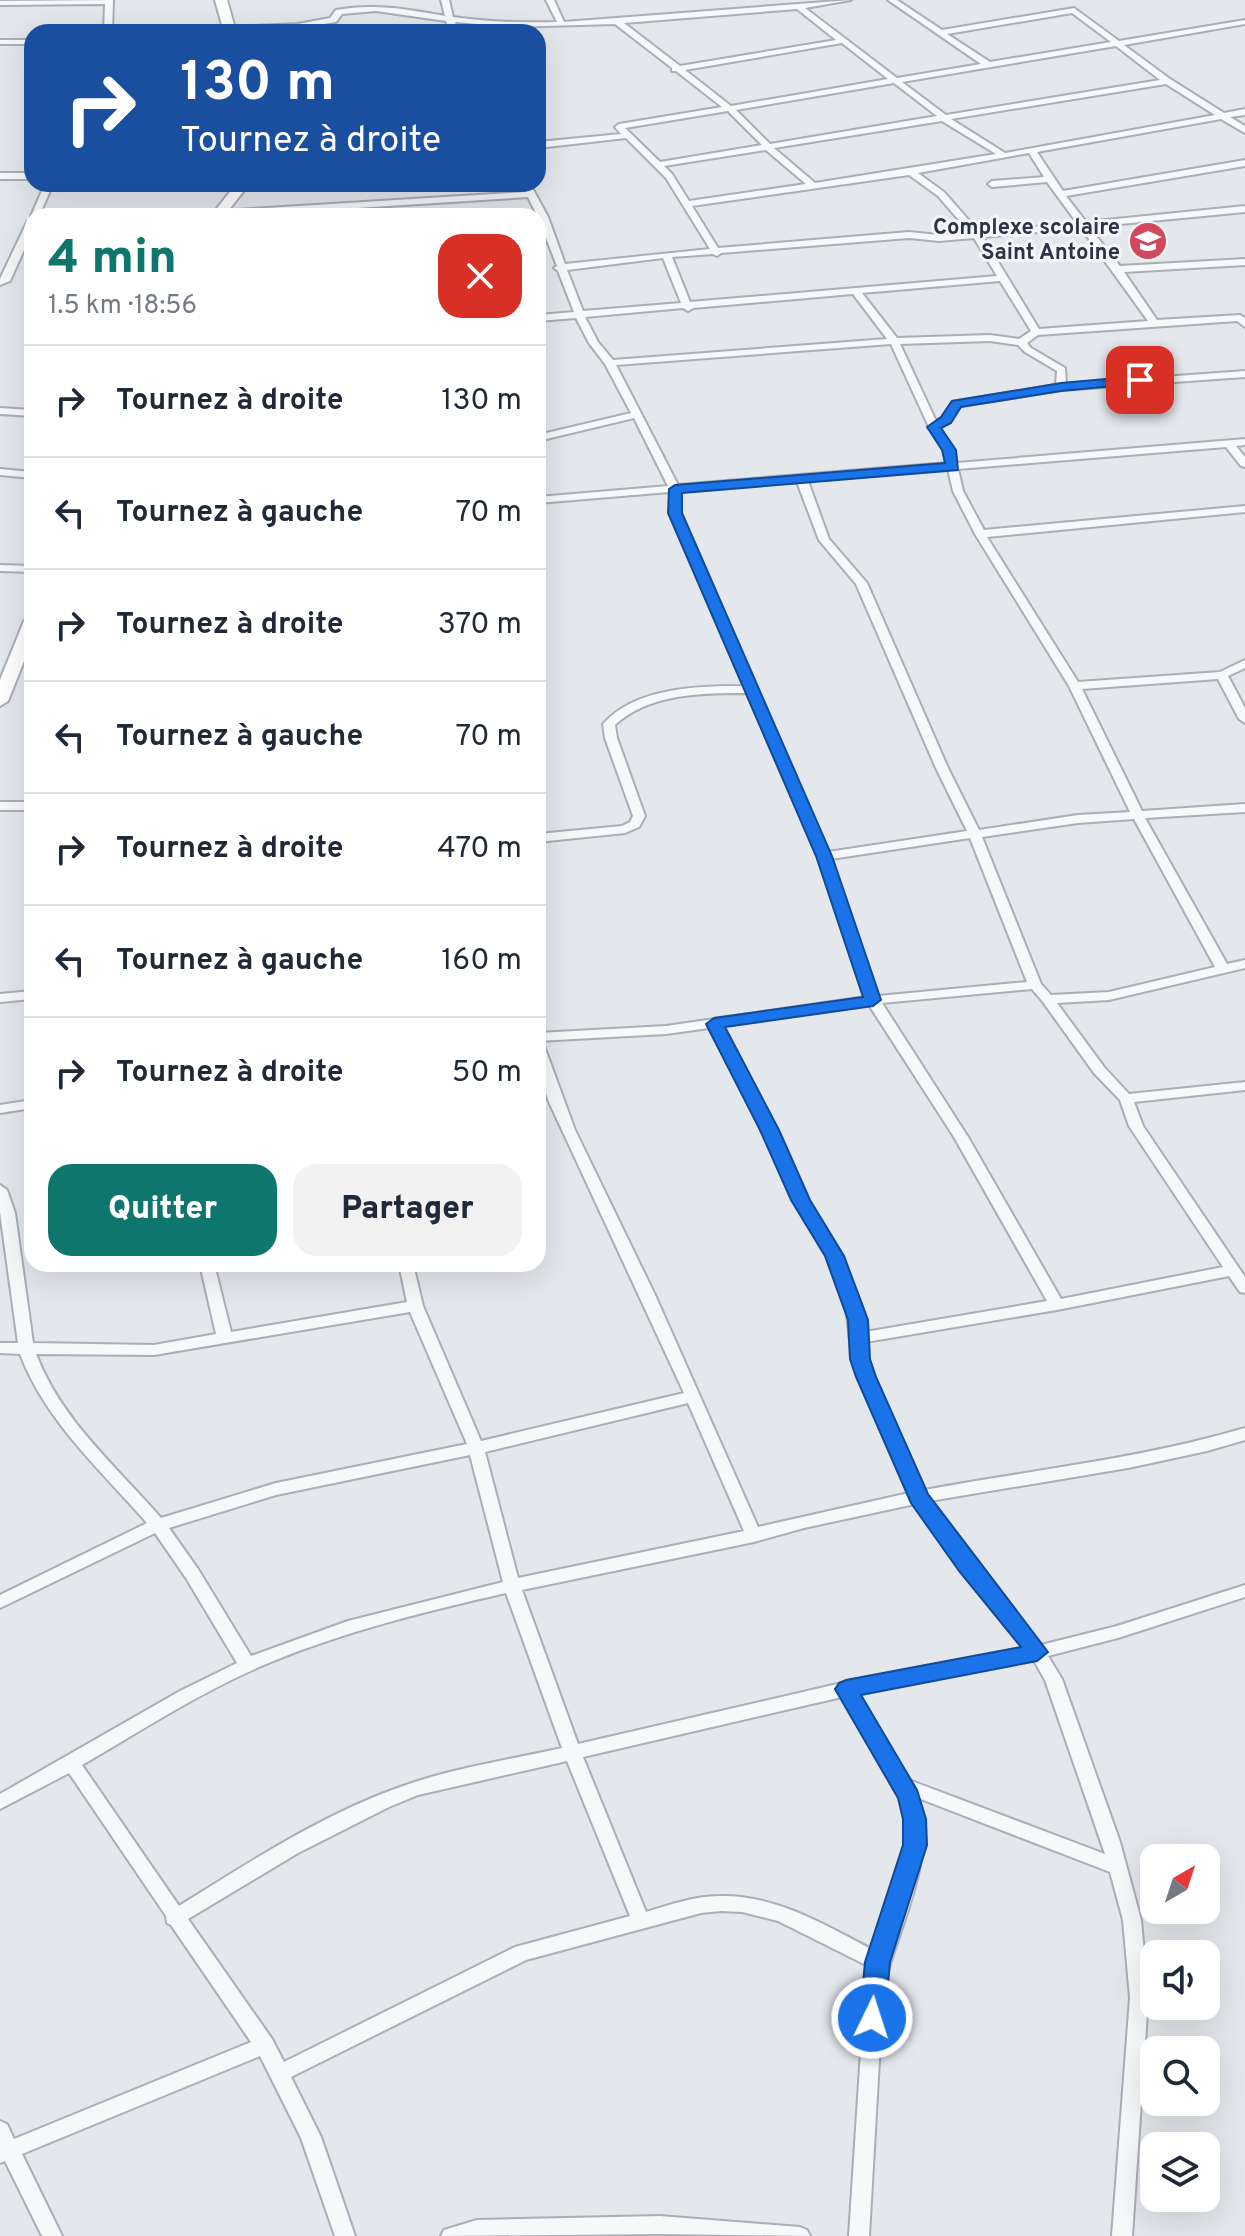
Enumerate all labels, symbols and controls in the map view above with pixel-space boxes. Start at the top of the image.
text: 130 m [180,50,335,120]
icon: right [48,56,152,160]
text: Tournez à droite [180,119,441,165]
place label: Complexe scolaire Saint Antoine [933,215,1120,267]
school or university icon: Complexe scolaire Saint Antoine [1127,220,1169,262]
text: 4 min [48,230,177,290]
button: close [438,234,522,318]
text: 1.5 km · 18:56 [48,290,197,323]
pin [1106,346,1174,414]
icon: arrive [1118,358,1162,402]
icon: right [48,379,92,423]
text: Tournez à droite [116,383,344,420]
text: 130 m [441,383,522,420]
icon: left [48,491,92,535]
text: Tournez à gauche [116,495,363,532]
text: 70 m [456,495,522,532]
icon: right [48,603,92,647]
text: Tournez à droite [116,607,344,644]
text: 370 m [438,607,522,644]
icon: left [48,715,92,759]
text: Tournez à gauche [116,719,363,756]
text: 70 m [456,719,522,756]
icon: right [48,827,92,871]
text: Tournez à droite [116,831,344,868]
text: 470 m [437,831,522,868]
icon: left [48,939,92,983]
text: Tournez à gauche [116,943,363,980]
text: 160 m [441,943,522,980]
icon: right [48,1051,92,1095]
text: Tournez à droite [116,1055,344,1092]
text: 50 m [452,1055,522,1092]
button: Quitter [48,1164,277,1256]
button: Partager [293,1164,522,1256]
north arrow [1140,1844,1220,1924]
map controls [1140,1844,1220,2212]
button: sound [1140,1940,1220,2020]
position arrow [830,1976,914,2060]
button: search [1140,2036,1220,2116]
button: layers [1140,2132,1220,2212]

